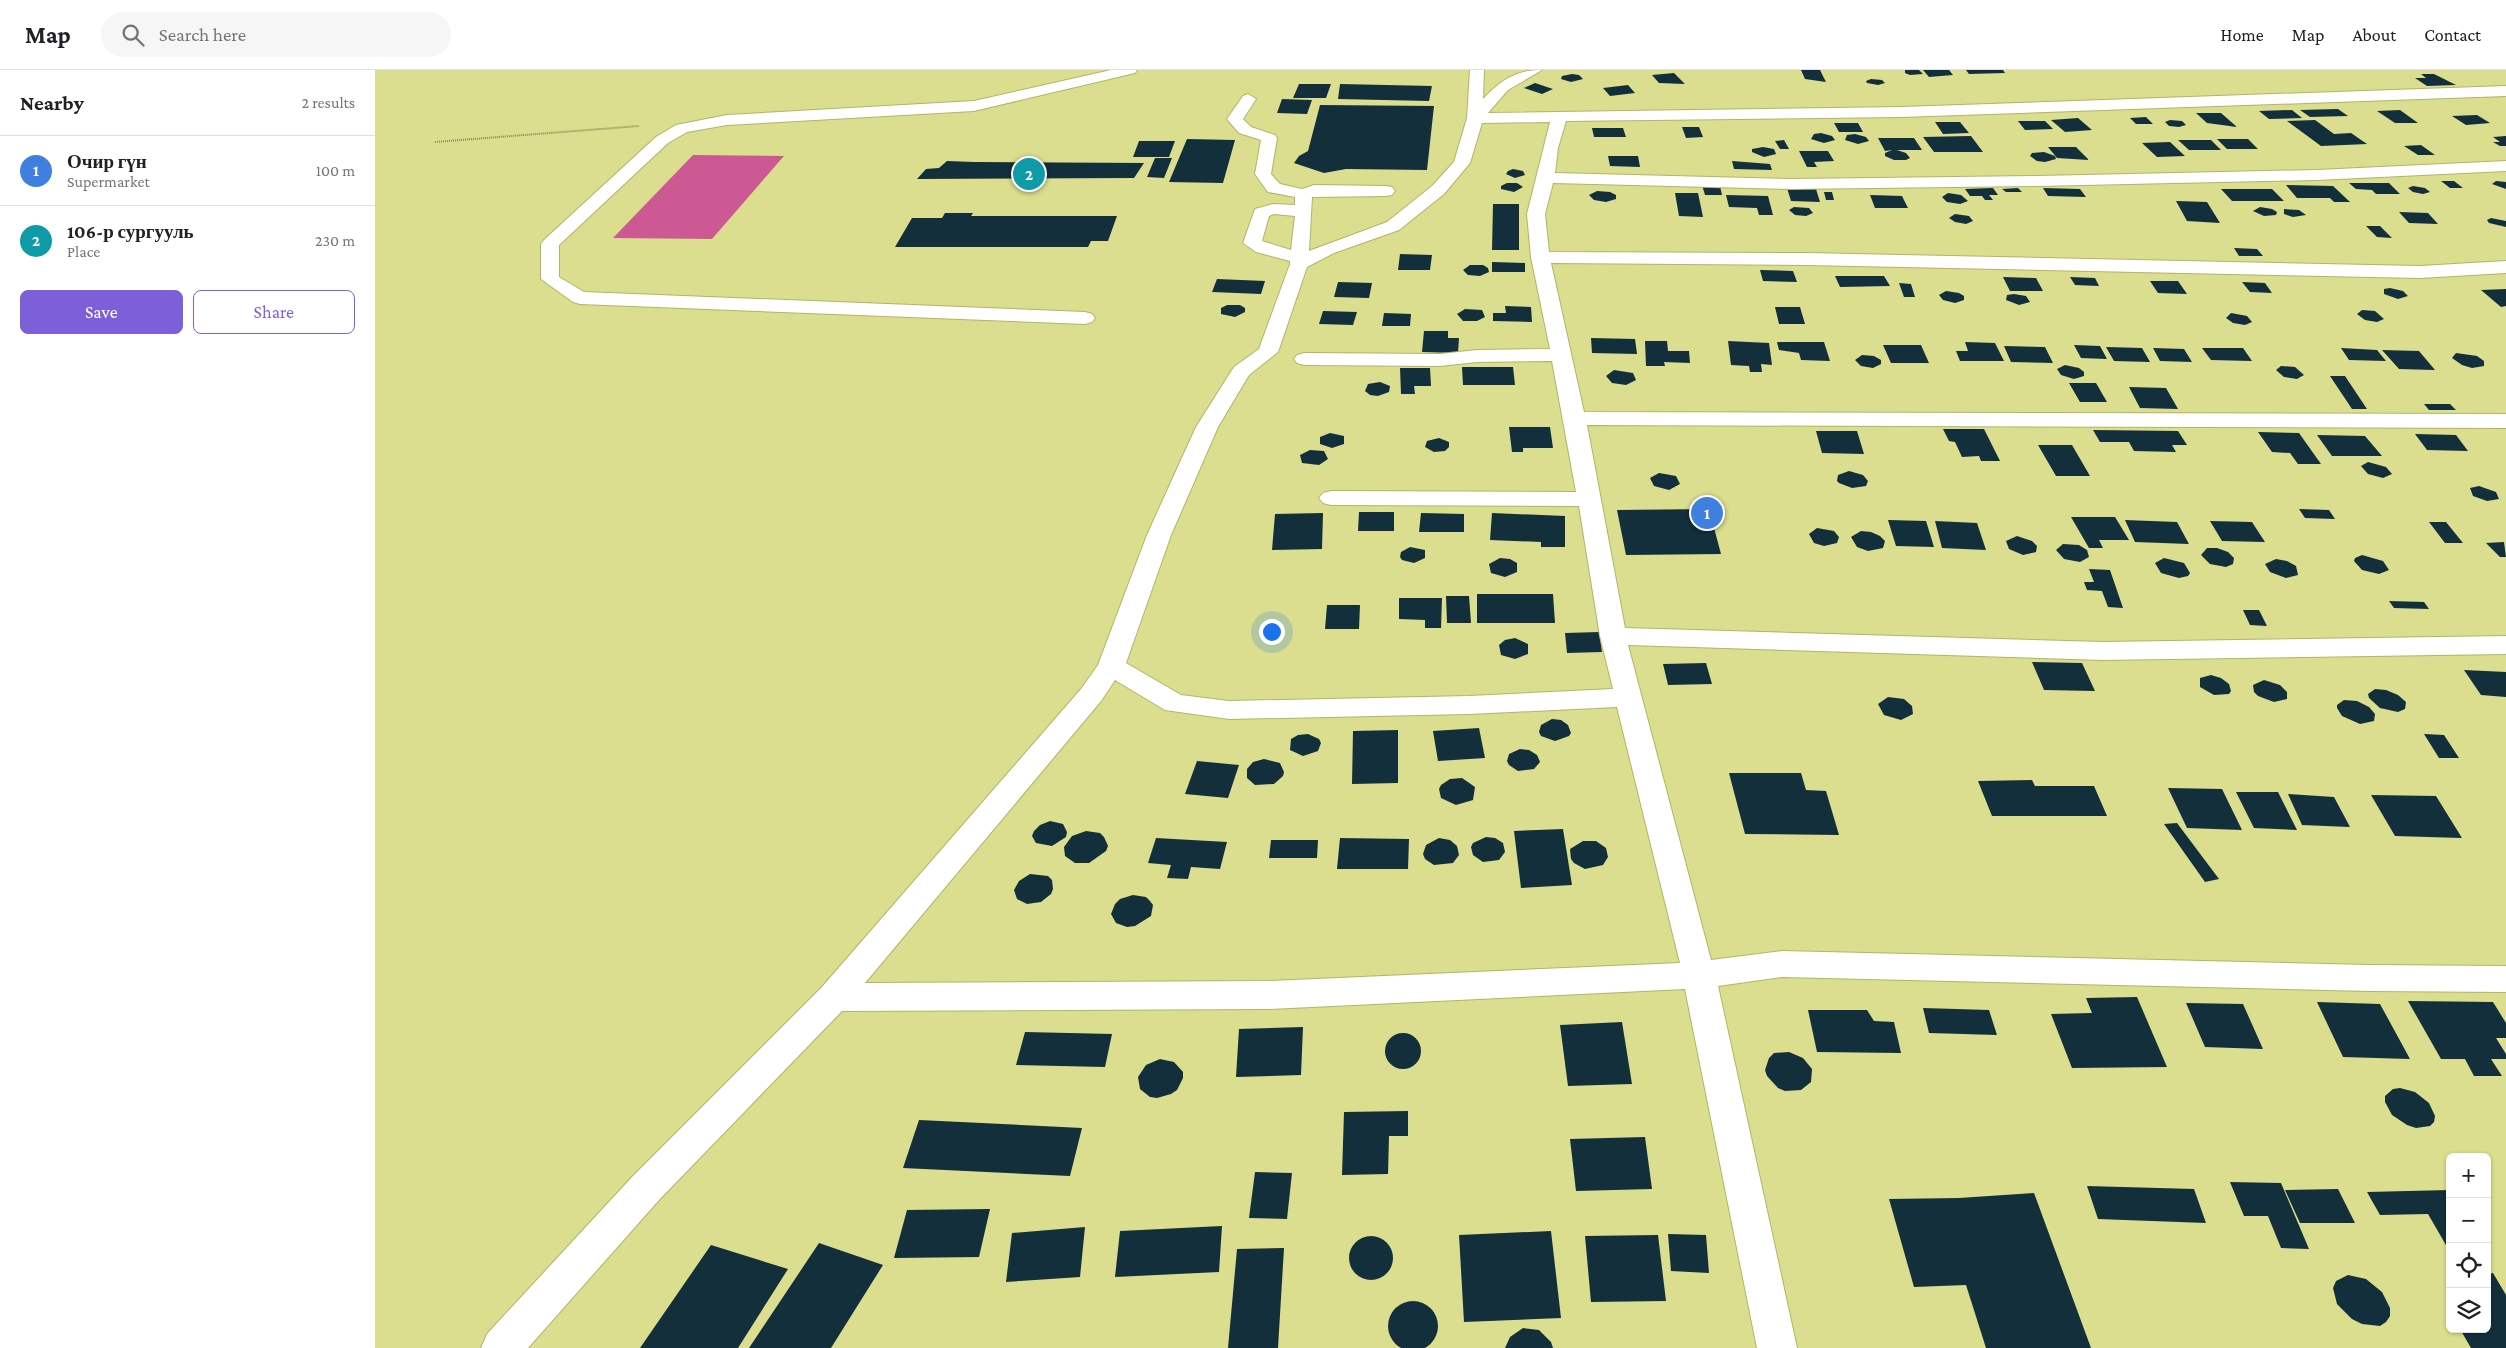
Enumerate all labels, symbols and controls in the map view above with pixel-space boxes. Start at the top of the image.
search box [101,12,451,57]
text: Map [25,21,71,48]
icon: search [119,21,147,49]
text: Search here [159,24,246,45]
text: Home [2221,25,2264,45]
text: Map [2292,25,2324,45]
text: About [2352,25,2396,45]
text: Contact [2424,25,2481,45]
text: Nearby [20,91,84,115]
text: 2 results [302,94,355,111]
text: Очир гүн [67,151,147,172]
pin: 2 [1013,155,1045,193]
text: 1 [33,162,39,179]
text: 100 m [316,162,355,179]
text: Supermarket [67,173,150,190]
text: 106-р сургууль [67,221,194,242]
text: 2 [32,232,40,249]
text: 230 m [315,232,355,249]
text: Place [67,243,100,260]
button: Save [20,290,183,334]
button: Share [193,290,355,334]
pin: 1 [1691,494,1723,532]
your location [1259,619,1285,645]
map controls [2446,1153,2491,1333]
button: + [2446,1153,2491,1198]
button: − [2446,1198,2491,1243]
button: locate [2446,1243,2491,1288]
button: layers [2446,1288,2491,1333]

